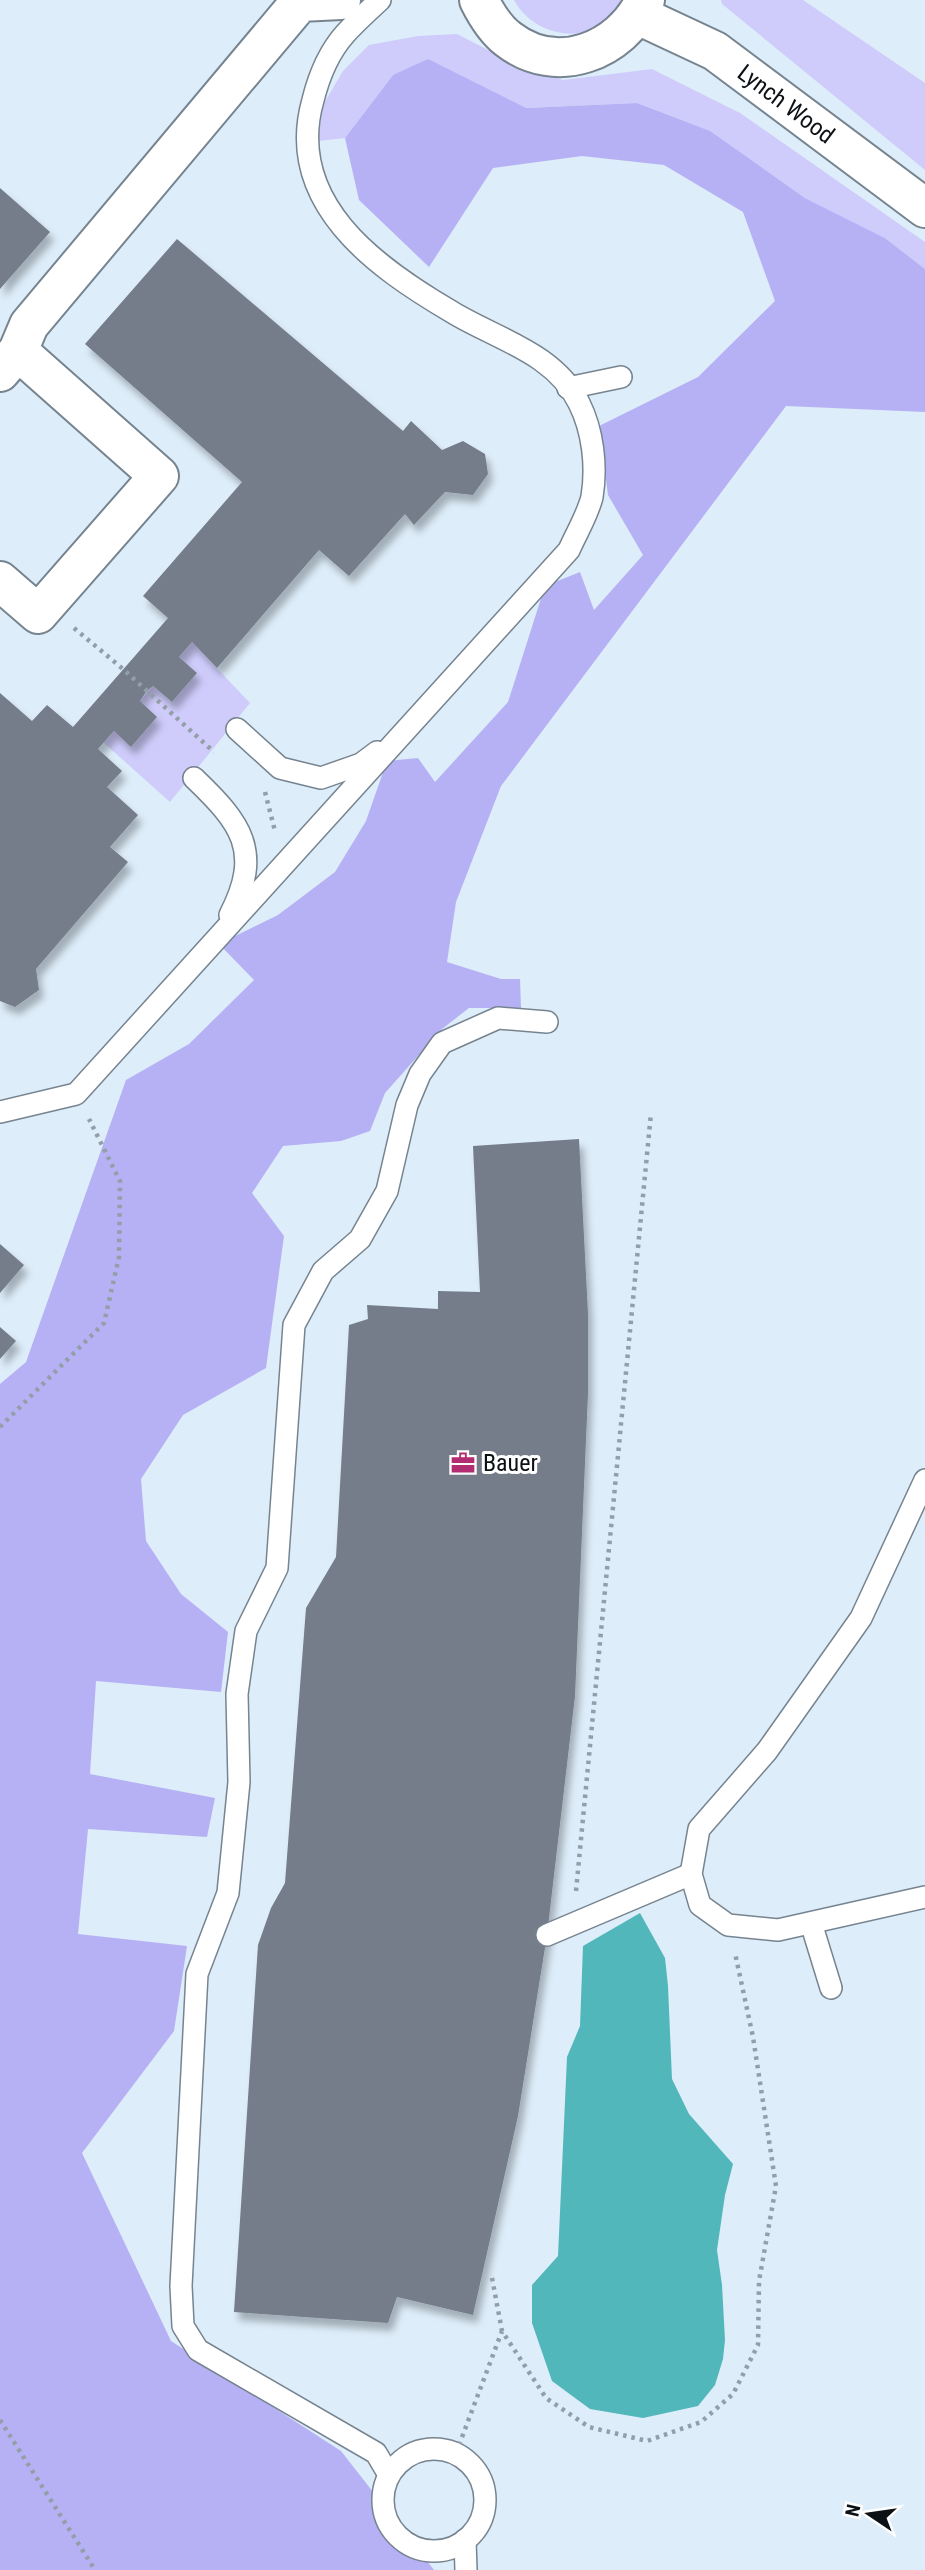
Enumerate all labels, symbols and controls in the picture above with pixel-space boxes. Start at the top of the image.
street label: Lynch Wood [732,59,840,149]
office icon: Bauer [449,1449,477,1477]
place label: Bauer [483,1449,538,1477]
north arrow [834,2479,904,2549]
text: N [840,2502,865,2519]

